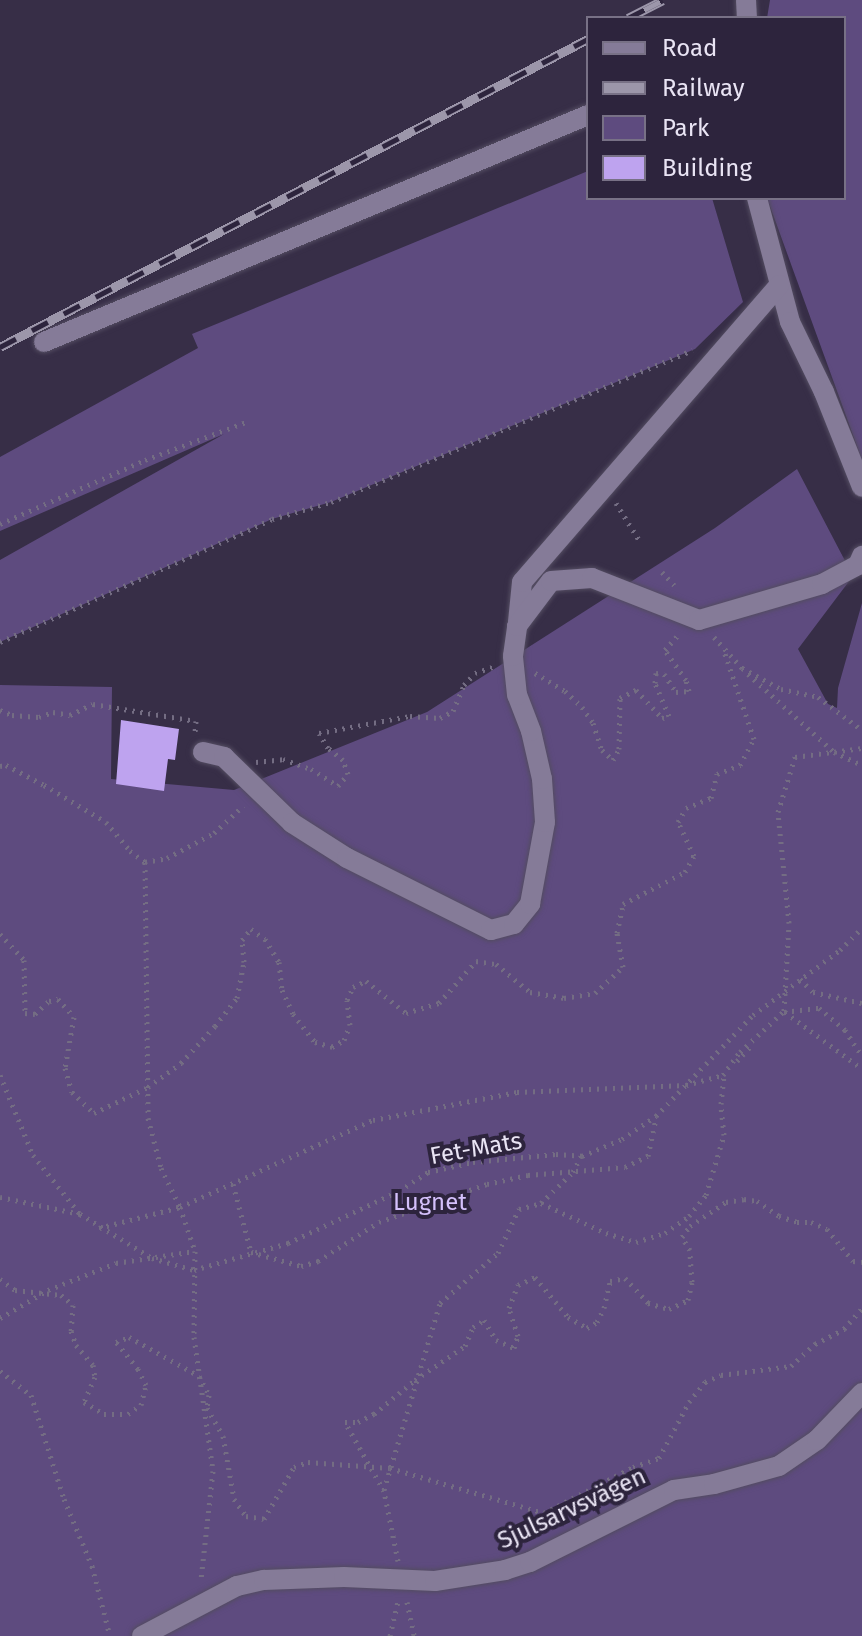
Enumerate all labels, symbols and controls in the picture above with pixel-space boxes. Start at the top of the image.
legend [586,16,846,200]
text: Road [662,34,717,62]
text: Railway [662,74,745,102]
text: Park [662,114,709,142]
text: Building [662,154,752,182]
street label: Fet-Mats [428,1127,524,1171]
park label: Lugnet [393,1189,467,1217]
street label: Sjulsarvsvägen [493,1462,651,1556]

